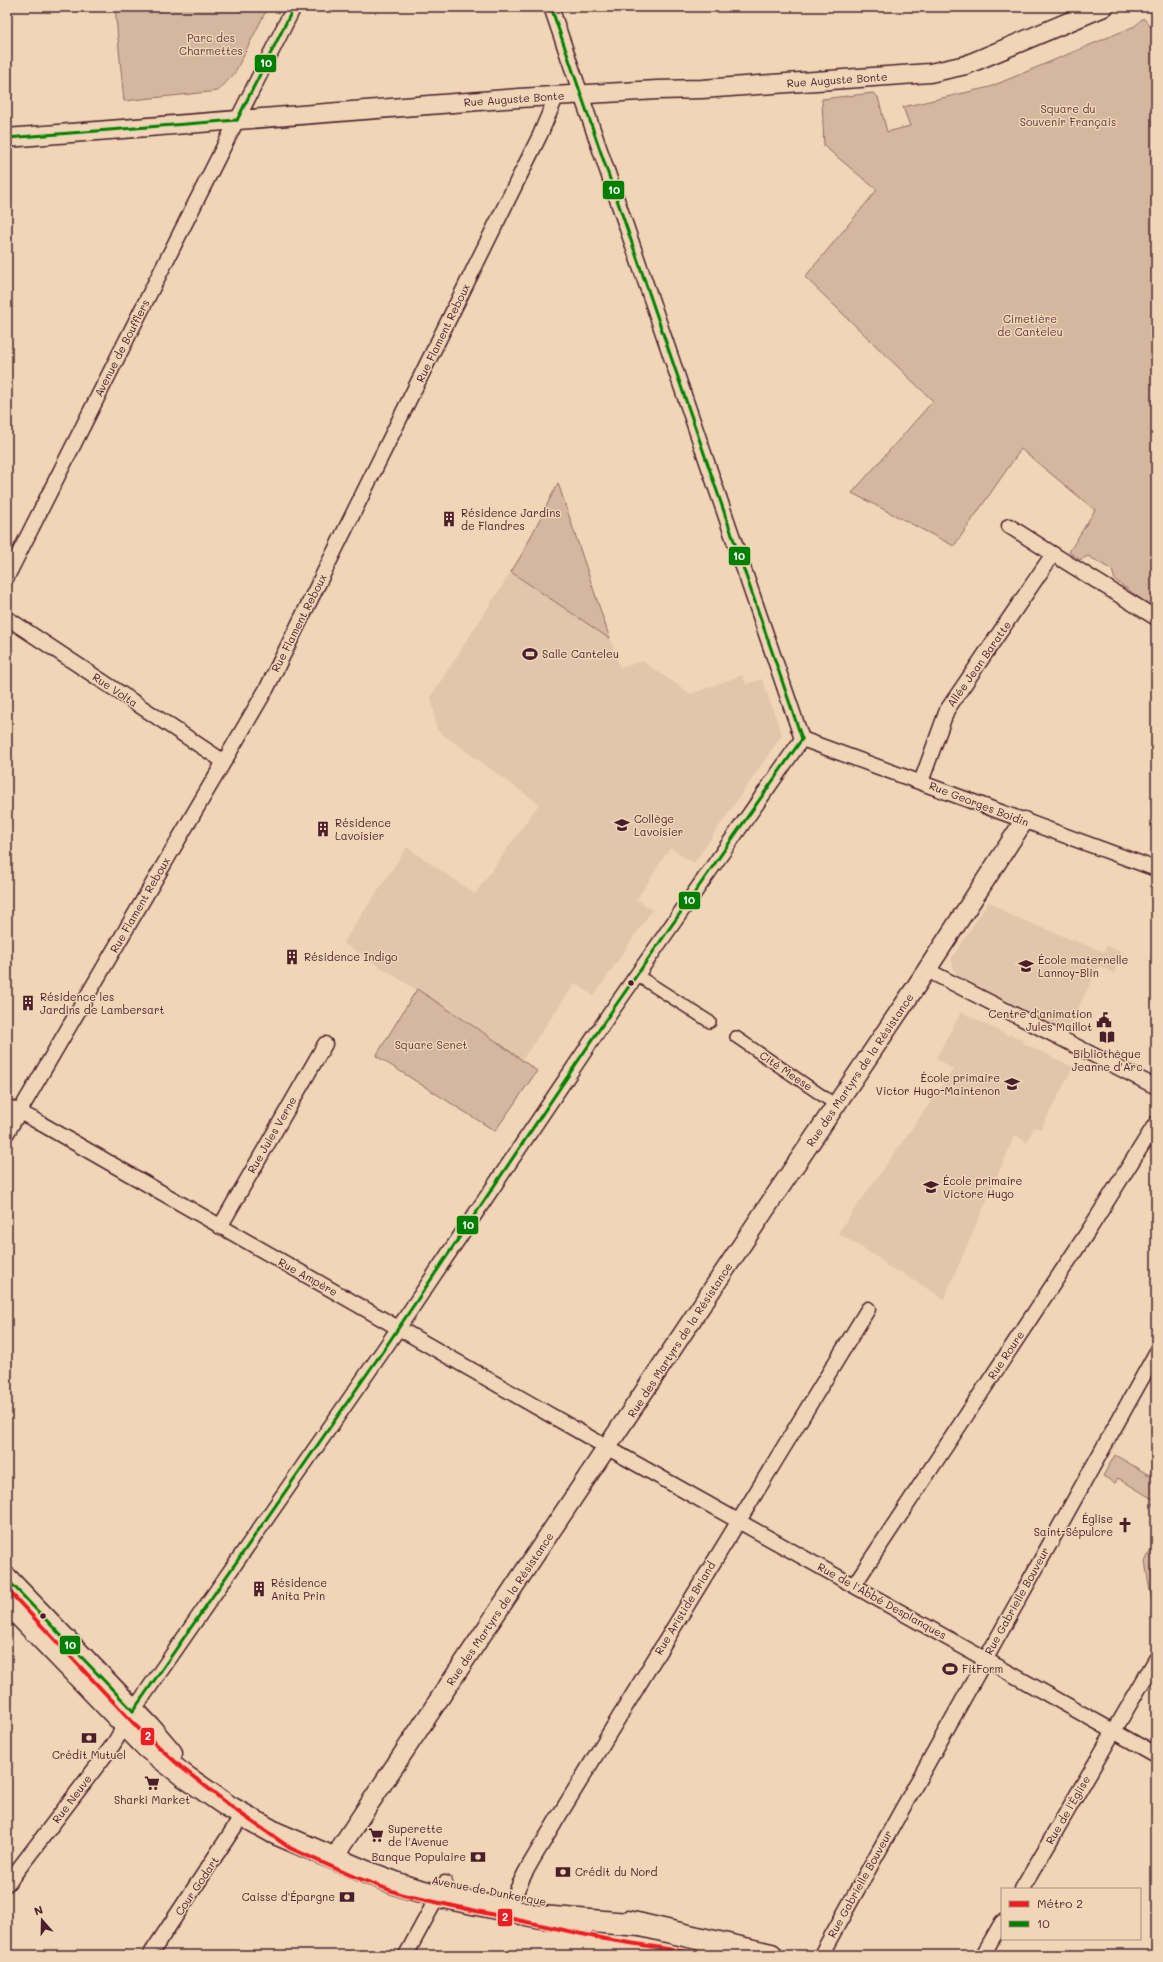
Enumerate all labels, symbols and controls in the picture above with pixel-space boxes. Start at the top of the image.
park label: Parc des Charmettes [179,30,243,58]
line badge: 10 [254,54,277,73]
text: 10 [260,55,272,70]
street label: Rue Auguste Bonte [786,68,888,91]
street label: Rue Auguste Bonte [463,87,565,110]
park label: Square du Souvenir Français [1020,101,1116,129]
line badge: 10 [602,180,625,200]
text: 10 [608,182,620,197]
street label: Rue Flament Reboux [412,281,473,385]
street label: Avenue de Boufflers [91,297,153,399]
park label: Cimetière de Canteleu [997,311,1063,339]
place label: Résidence Jardins de Flandres [461,505,561,533]
building icon: Résidence Jardins de Flandres [440,510,458,528]
line badge: 10 [728,546,751,566]
text: 10 [733,548,745,563]
street label: Rue Flament Reboux [267,571,330,674]
street label: Allée Jean Baratte [943,617,1014,710]
sports icon: Salle Canteleu [521,645,539,663]
place label: Salle Canteleu [542,646,619,661]
street label: Rue Volta [90,669,141,710]
street label: Rue Georges Boidin [927,778,1031,829]
place label: Collège Lavoisier [634,811,683,839]
place label: Résidence Lavoisier [335,815,391,843]
school or university icon: Collège Lavoisier [613,816,631,834]
building icon: Résidence Lavoisier [314,820,332,838]
street label: Rue Flament Reboux [106,854,173,955]
line badge: 10 [678,891,701,910]
text: 10 [683,892,695,907]
building icon: Résidence Indigo [283,948,301,966]
place label: Résidence Indigo [304,949,398,964]
place label: École maternelle Lannoy-Blin [1038,952,1129,980]
school or university icon: École maternelle Lannoy-Blin [1017,957,1035,975]
unlabelled marker [626,978,636,988]
place label: Résidence les Jardins de Lambersart [40,989,164,1017]
street label: Rue des Martyrs de la Résistance [803,990,917,1149]
building icon: Résidence les Jardins de Lambersart [19,994,37,1012]
place label: Centre d'animation Jules Maillot [988,1006,1092,1034]
public building icon: Centre d'animation Jules Maillot [1095,1011,1113,1029]
library icon: Bibliothèque Jeanne d'Arc [1098,1028,1116,1046]
park label: Square Senet [395,1037,468,1052]
place label: Bibliothèque Jeanne d'Arc [1071,1046,1143,1074]
street label: Cité Meese [757,1047,816,1094]
place label: École primaire Victor Hugo-Maintenon [876,1070,1000,1098]
school or university icon: École primaire Victor Hugo-Maintenon [1003,1075,1021,1093]
street label: Rue Jules Verne [244,1094,300,1176]
place label: École primaire Victore Hugo [943,1173,1023,1201]
school or university icon: École primaire Victore Hugo [922,1178,940,1196]
line badge: 10 [456,1215,479,1235]
text: 10 [462,1217,474,1232]
street label: Rue Ampère [276,1254,341,1299]
street label: Rue des Martyrs de la Résistance [624,1259,735,1420]
street label: Rue Roure [984,1327,1027,1382]
place label: Église Saint-Sépulcre [1034,1511,1113,1539]
church icon: Église Saint-Sépulcre [1116,1516,1134,1534]
street label: Rue des Martyrs de la Résistance [443,1529,557,1688]
street label: Rue Gabrielle Bouveur [981,1544,1052,1657]
street label: Rue Aristide Briand [651,1558,718,1657]
street label: Rue de l'Abbé Desplanques [815,1559,949,1642]
place label: Résidence Anita Prin [271,1575,327,1603]
building icon: Résidence Anita Prin [250,1580,268,1598]
unlabelled marker [38,1611,48,1621]
line badge: 10 [59,1635,81,1655]
text: 10 [64,1637,76,1652]
sports icon: FitForm [941,1660,959,1678]
place label: FitForm [962,1661,1003,1676]
line badge: 2 [140,1727,155,1746]
text: 2 [145,1728,151,1743]
bank icon: Crédit Mutuel [80,1729,98,1747]
place label: Crédit Mutuel [52,1747,126,1762]
street label: Rue Neuve [48,1771,95,1826]
street label: Rue de l'Église [1042,1773,1093,1847]
supermarket icon: Sharki Market [143,1774,161,1792]
place label: Sharki Market [114,1792,190,1807]
place label: Superette de l'Avenue [388,1821,449,1849]
supermarket icon: Superette de l'Avenue [367,1826,385,1844]
street label: Rue Gabrielle Bouveur [824,1827,895,1940]
bank icon: Banque Populaire [469,1848,487,1866]
place label: Banque Populaire [371,1849,466,1864]
street label: Cour Godart [171,1853,222,1918]
bank icon: Crédit du Nord [554,1863,572,1881]
place label: Crédit du Nord [575,1864,658,1879]
street label: Avenue de Dunkerque [430,1872,548,1909]
bank icon: Caisse d'Épargne [338,1888,356,1906]
legend [1001,1888,1141,1940]
place label: Caisse d'Épargne [242,1889,335,1904]
text: Métro 2 [1037,1895,1083,1911]
north arrow [22,1900,62,1940]
text: N [32,1902,45,1919]
line badge: 2 [497,1908,513,1927]
text: 2 [502,1909,508,1924]
text: 10 [1037,1915,1050,1931]

